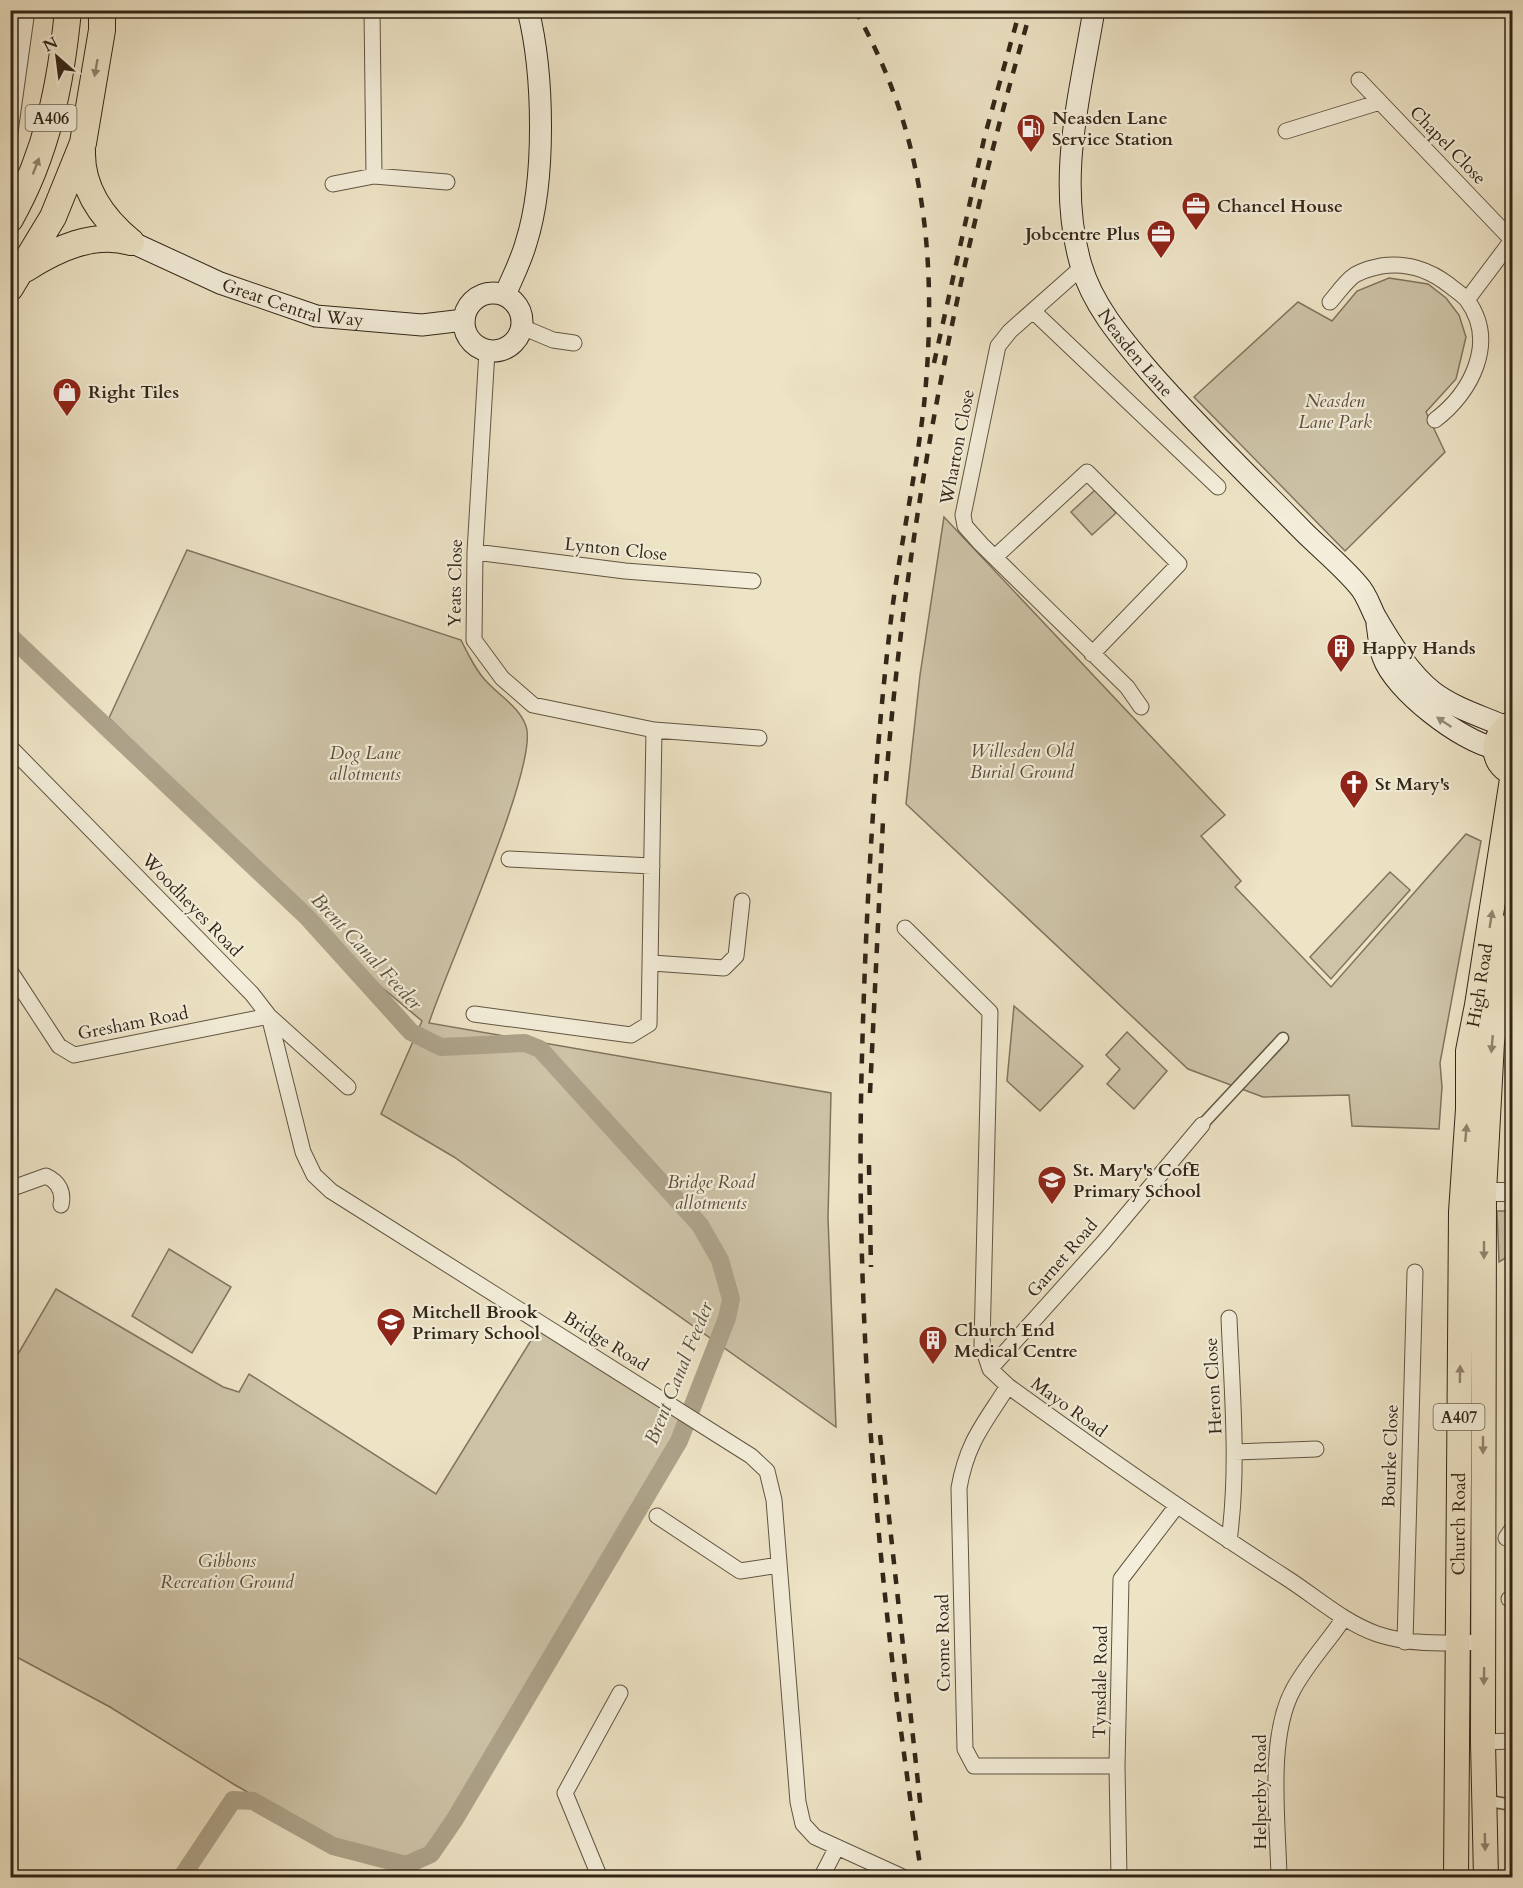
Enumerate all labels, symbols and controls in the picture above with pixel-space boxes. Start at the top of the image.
north arrow [27,27,87,87]
text: N [39,32,62,58]
one-way arrow [91,59,100,78]
street label: Chapel Close [1404,100,1492,190]
road number: A406 [26,105,76,131]
place label: Neasden Lane Service Station [1052,106,1174,152]
fuel station icon: Neasden Lane Service Station [1015,112,1047,154]
one-way arrow [31,157,41,175]
office icon: Chancel House [1180,190,1212,232]
place label: Chancel House [1217,194,1343,219]
office icon: Jobcentre Plus [1145,218,1177,260]
place label: Jobcentre Plus [1022,222,1140,247]
street label: Great Central Way [219,273,365,333]
street label: Neasden Lane [1091,304,1179,403]
shop icon: Right Tiles [51,376,83,418]
place label: Right Tiles [88,380,179,405]
street label: Wharton Close [934,387,981,508]
park label: Neasden Lane Park [1298,389,1372,435]
street label: Lynton Close [563,532,669,567]
street label: Yeats Close [442,539,469,627]
building icon: Happy Hands [1325,632,1357,674]
place label: Happy Hands [1362,636,1476,661]
one-way arrow [1436,716,1452,728]
park label: Willesden Old Burial Ground [970,739,1075,785]
park label: Dog Lane allotments [329,741,401,787]
church icon: St Mary's [1338,768,1370,810]
place label: St Mary's [1375,772,1450,797]
street label: Woodheyes Road [135,847,248,963]
water label: Brent Canal Feeder [305,887,429,1017]
one-way arrow [1487,909,1496,928]
street label: High Road [1461,941,1499,1029]
street label: Gresham Road [76,1000,191,1046]
one-way arrow [1488,1035,1497,1054]
one-way arrow [1461,1123,1471,1142]
place label: St. Mary's CofE Primary School [1073,1158,1201,1204]
school or university icon: St. Mary's CofE Primary School [1036,1164,1068,1206]
park label: Bridge Road allotments [667,1170,756,1216]
street label: Garnet Road [1021,1213,1104,1303]
one-way arrow [1479,1241,1489,1260]
water label: Brent Canal Feeder [638,1297,720,1448]
place label: Mitchell Brook Primary School [412,1300,540,1346]
street label: Bridge Road [558,1305,653,1378]
school or university icon: Mitchell Brook Primary School [375,1306,407,1348]
place label: Church End Medical Centre [954,1318,1078,1364]
building icon: Church End Medical Centre [917,1324,949,1366]
street label: Heron Close [1198,1337,1229,1435]
one-way arrow [1455,1364,1465,1383]
street label: Mayo Road [1026,1371,1112,1444]
street label: Bourke Close [1376,1404,1405,1508]
road number: A407 [1434,1404,1484,1430]
one-way arrow [1478,1436,1488,1455]
street label: Church Road [1446,1472,1472,1575]
park label: Gibbons Recreation Ground [160,1549,295,1595]
street label: Crome Road [930,1593,957,1692]
street label: Tynsdale Road [1087,1625,1114,1739]
one-way arrow [1480,1667,1489,1686]
street label: Helperby Road [1248,1734,1273,1850]
one-way arrow [1481,1833,1490,1852]

